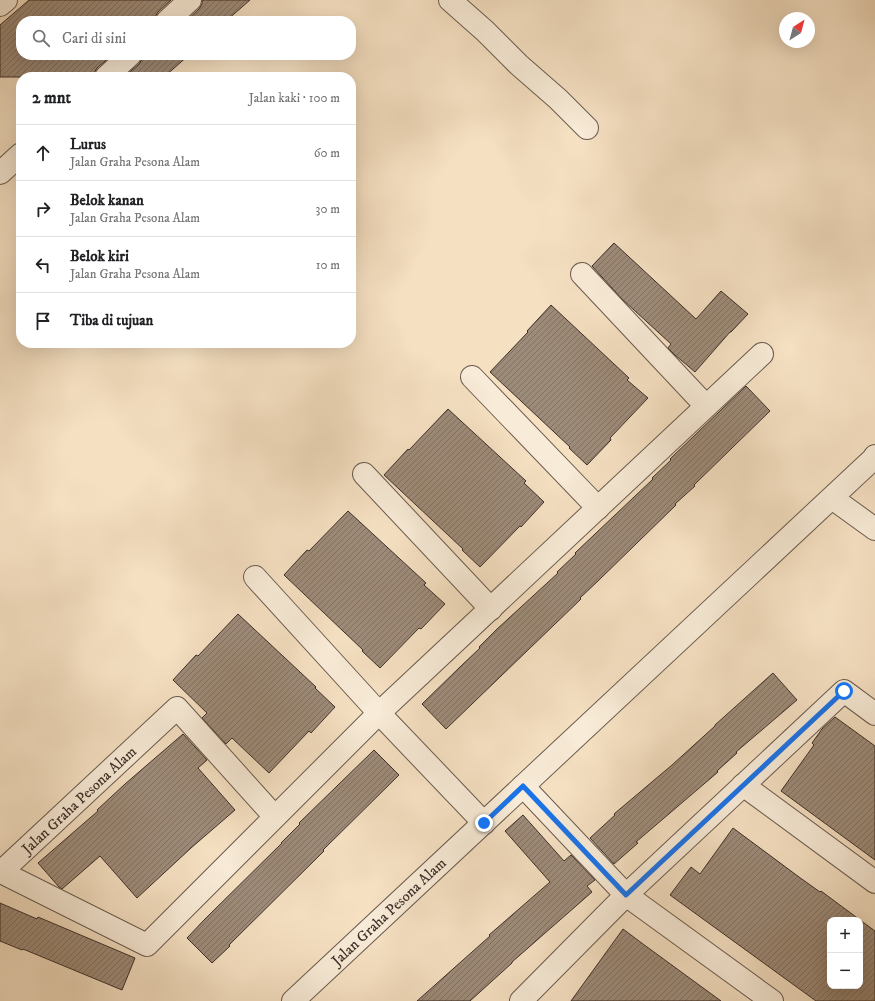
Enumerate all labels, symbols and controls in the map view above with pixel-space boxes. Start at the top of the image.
north arrow [779,12,815,48]
search box [16,16,356,60]
icon: search [30,27,52,49]
text: Cari di sini [62,29,126,48]
text: 2 mnt [32,87,71,109]
text: Jalan kaki · 100 m [249,90,340,106]
text: Lurus [70,135,106,154]
icon: ahead [32,142,54,164]
text: 60 m [314,145,340,161]
text: Jalan Graha Pesona Alam [70,154,200,170]
text: Belok kanan [70,191,144,210]
icon: right [32,198,54,220]
text: 30 m [316,201,340,217]
text: Jalan Graha Pesona Alam [70,210,200,226]
text: Belok kiri [70,247,129,266]
icon: left [32,254,54,276]
text: 10 m [316,257,340,273]
text: Jalan Graha Pesona Alam [70,266,200,282]
icon: arrive [32,310,54,332]
text: Tiba di tujuan [70,311,153,330]
route start [835,682,853,700]
street label: Jalan Graha Pesona Alam [17,742,141,860]
route end [475,814,493,832]
street label: Jalan Graha Pesona Alam [326,854,450,971]
map controls [827,917,863,989]
button: + [827,917,863,953]
button: − [827,953,863,989]

